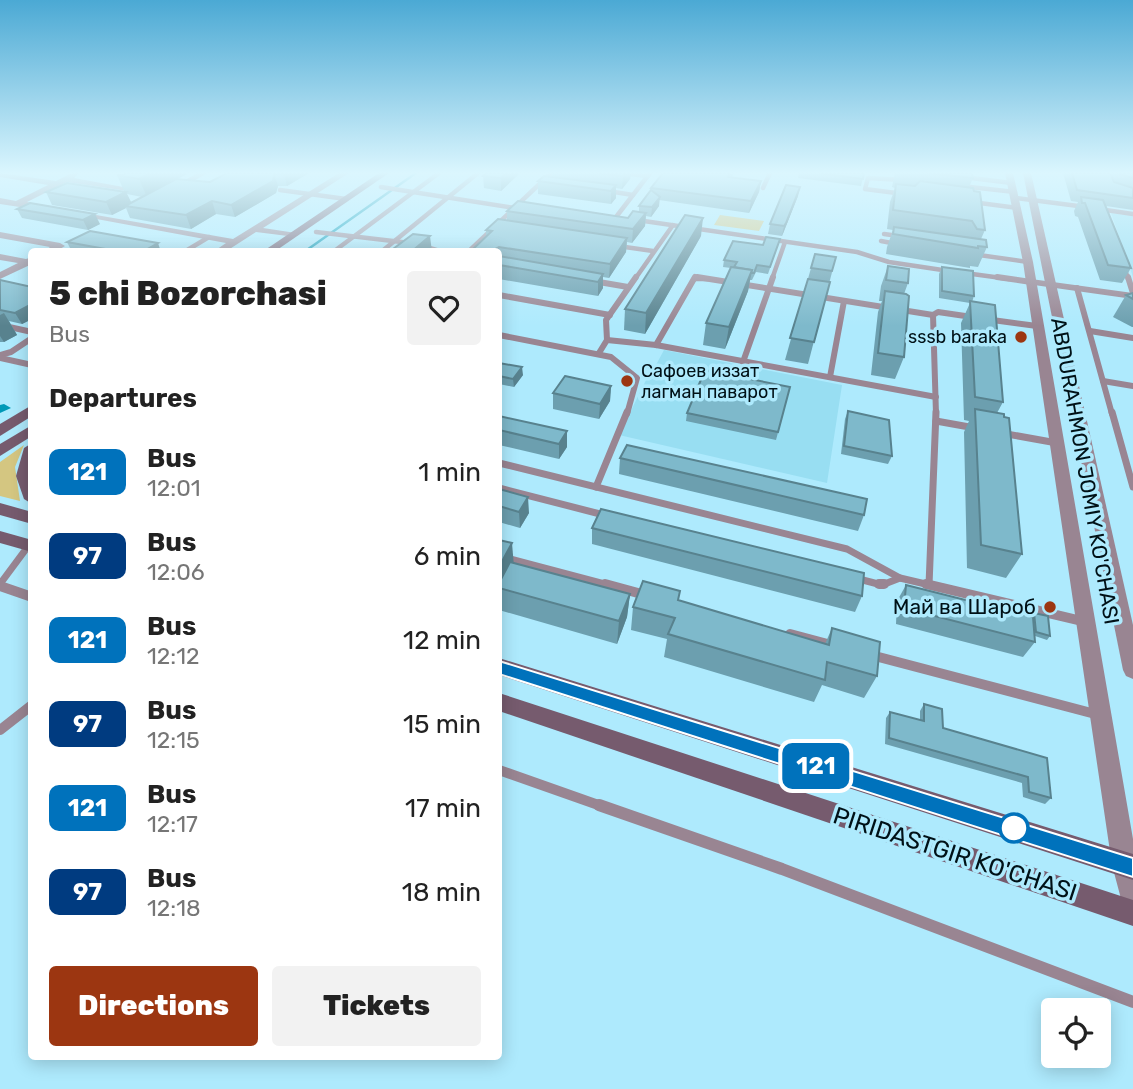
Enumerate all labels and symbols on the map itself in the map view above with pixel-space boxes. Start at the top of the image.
street label: ABDURAHMON JOMIY KO'CHASI [1046,316,1125,626]
place label: sssb baraka [908,326,1007,348]
marker: sssb baraka [1013,329,1029,345]
place label: Сафоев иззат лагман паварот [641,360,778,403]
marker: Сафоев иззат лагман паварот [619,373,635,389]
place label: Май ва Шароб [893,594,1036,619]
marker: Май ва Шароб [1042,599,1058,615]
line badge: 121 [776,743,856,789]
street label: PIRIDASTGIR KO'CHASI [830,801,1080,907]
unlabelled marker [999,813,1029,843]

